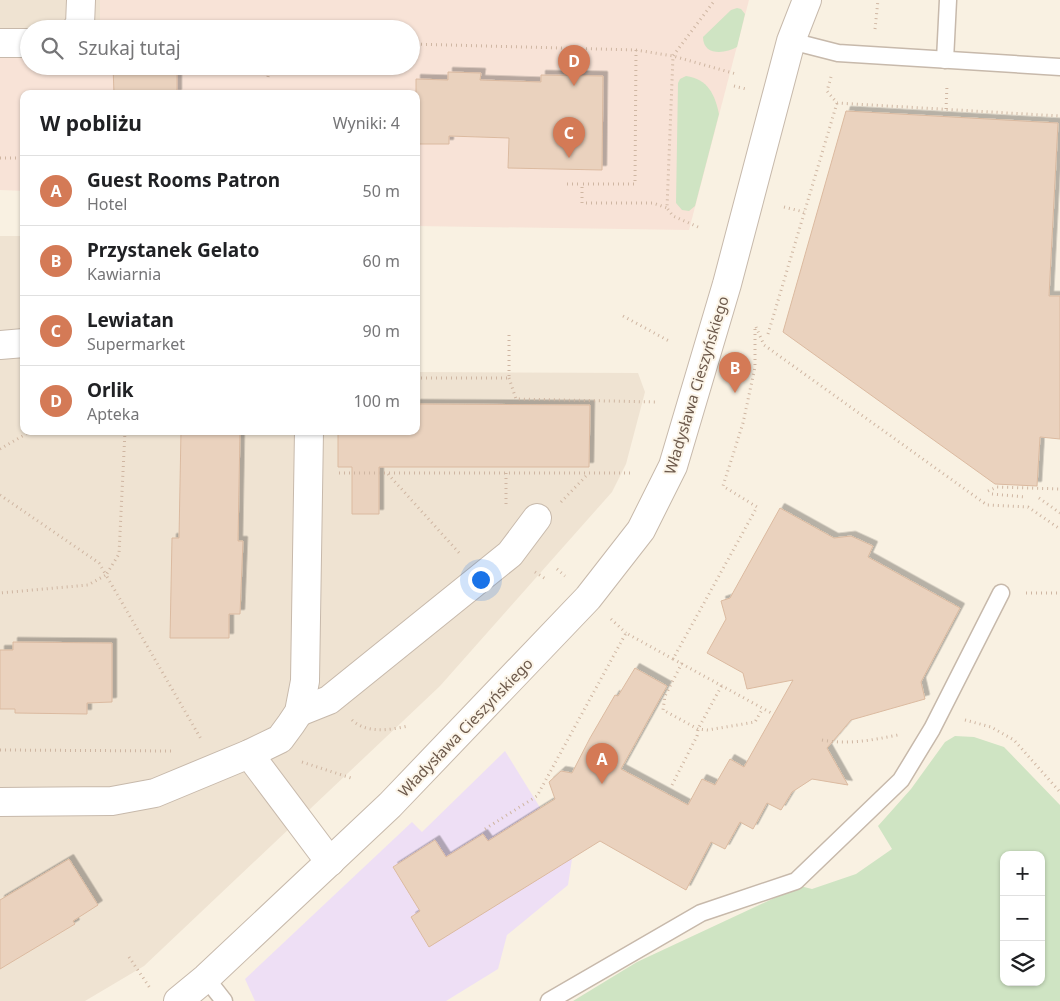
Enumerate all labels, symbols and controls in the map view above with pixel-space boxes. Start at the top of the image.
search box [20,20,420,75]
icon: search [38,34,66,62]
text: Szukaj tutaj [78,35,181,61]
pin: D [558,45,590,86]
text: W pobliżu [40,109,142,137]
text: Wyniki: 4 [333,112,400,134]
pin: C [553,117,585,158]
text: Guest Rooms Patron [87,167,280,193]
text: A [50,180,62,202]
text: 50 m [363,180,400,202]
text: Hotel [87,193,127,215]
text: Przystanek Gelato [87,237,259,263]
text: B [51,250,61,272]
text: 60 m [363,250,400,272]
text: Kawiarnia [87,263,161,285]
street label: Władysława Cieszyńskiego [659,293,733,477]
text: Lewiatan [87,307,174,333]
text: C [51,320,61,342]
text: 90 m [363,320,400,342]
text: Supermarket [87,333,185,355]
pin: B [719,352,751,393]
text: Orlik [87,377,134,403]
text: D [50,390,62,412]
text: 100 m [353,390,400,412]
text: Apteka [87,403,139,425]
your location [468,567,494,593]
street label: Władysława Cieszyńskiego [393,653,537,801]
pin: A [586,743,618,784]
map controls [1000,851,1045,986]
button: + [1000,851,1045,896]
button: − [1000,896,1045,941]
button: layers [1000,941,1045,986]

